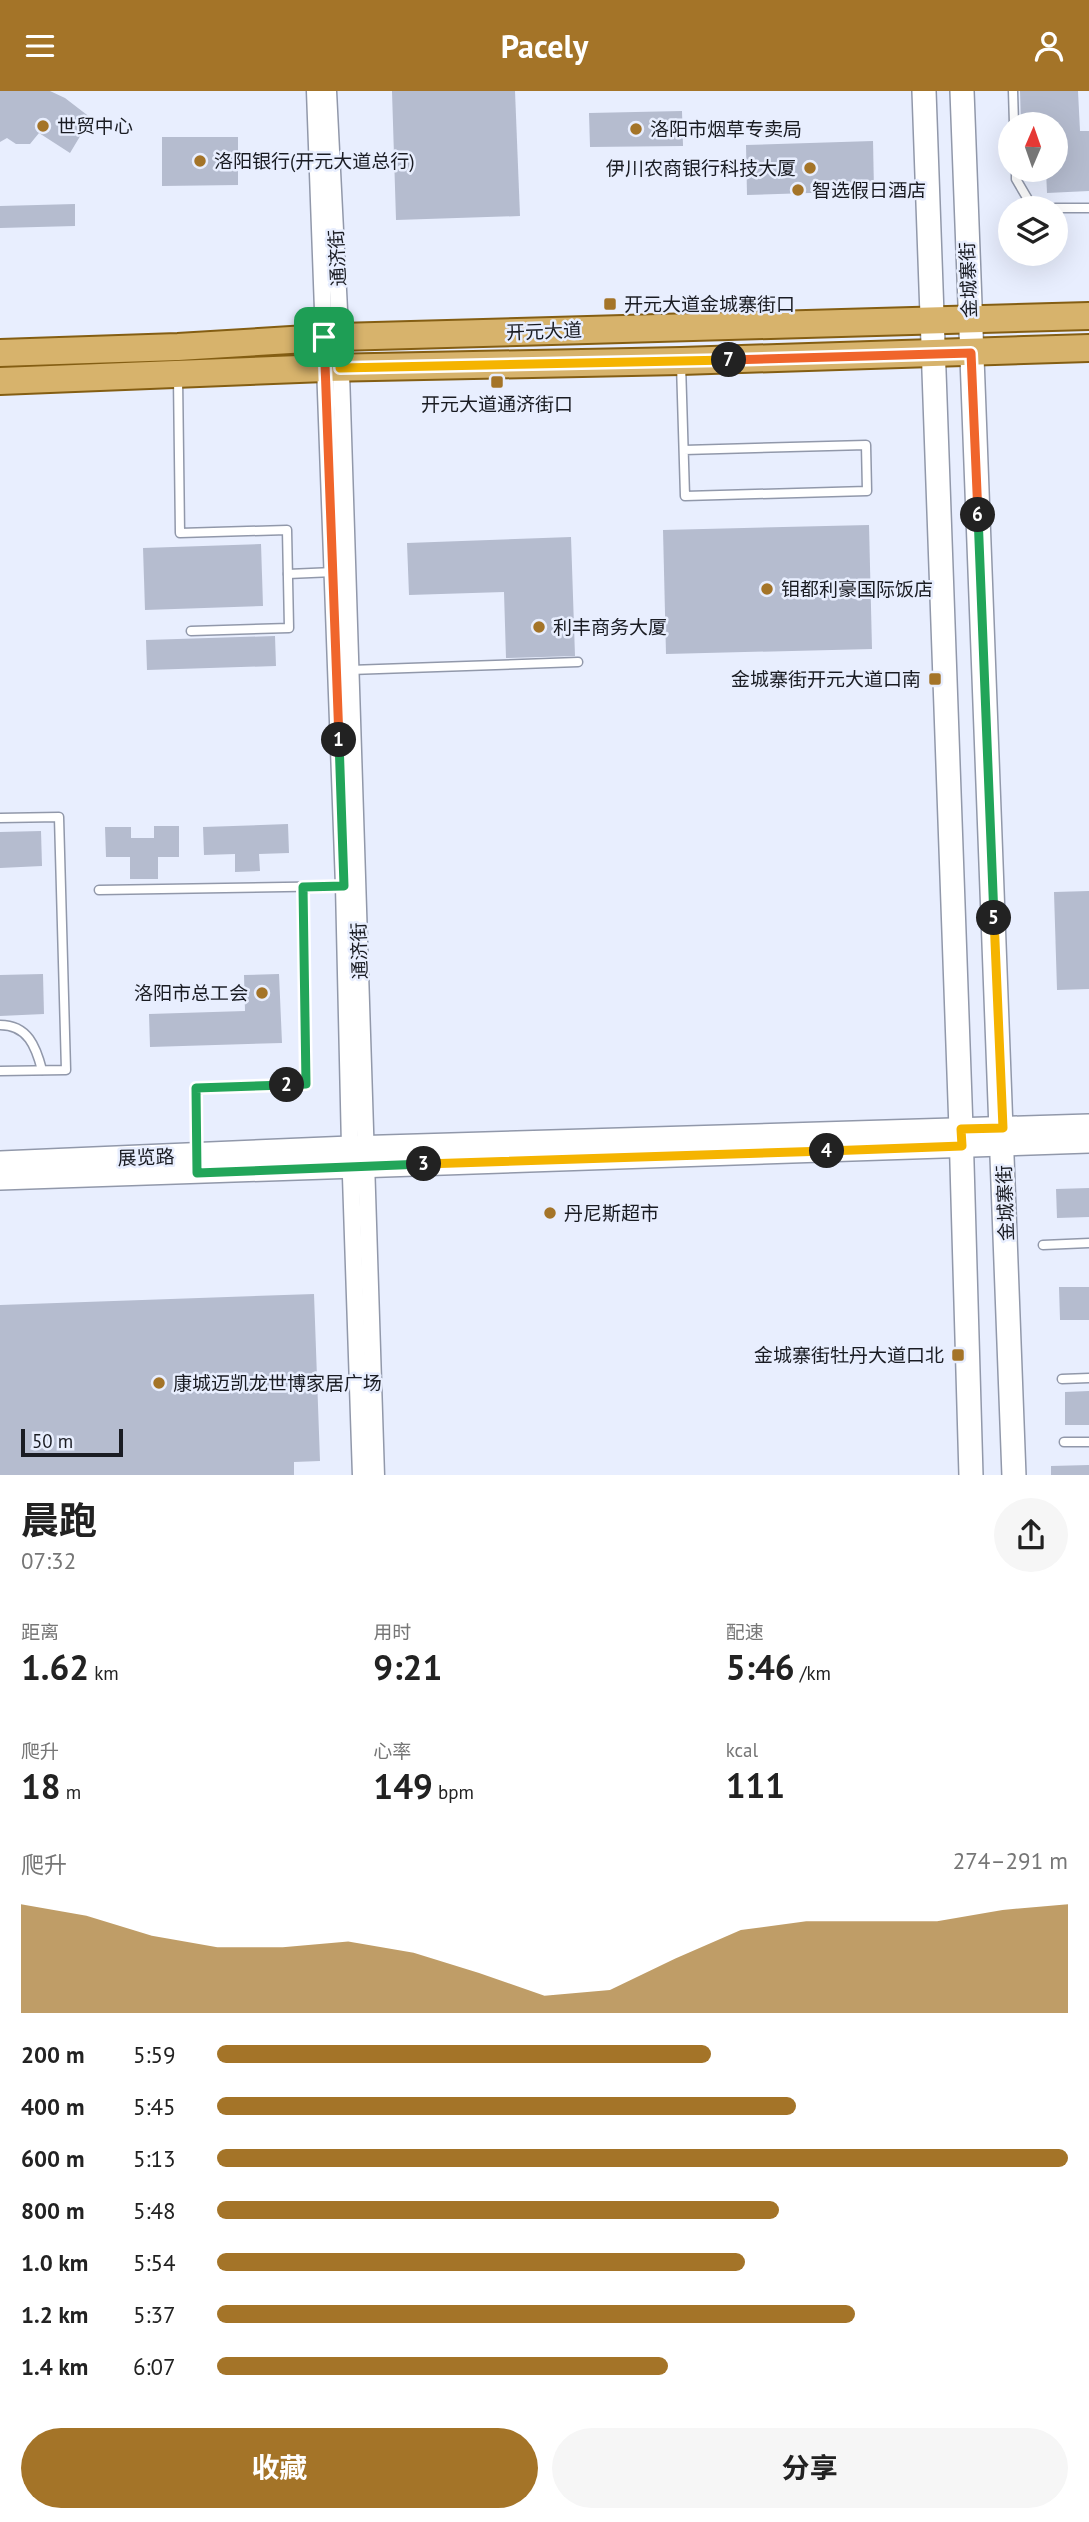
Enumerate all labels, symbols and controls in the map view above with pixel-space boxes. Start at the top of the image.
text: Pacely [501,25,588,67]
icon: menu [21,27,59,65]
icon: person [1030,27,1068,65]
north arrow [998,112,1068,182]
map controls [998,112,1068,266]
place label: 世贸中心 [57,114,133,138]
place label: 洛阳市烟草专卖局 [650,117,802,141]
marker: 世贸中心 [35,118,51,134]
marker: 洛阳市烟草专卖局 [628,121,644,137]
place label: 洛阳银行(开元大道总行) [214,149,415,173]
marker: 洛阳银行(开元大道总行) [192,153,208,169]
place label: 伊川农商银行科技大厦 [606,156,796,180]
marker: 伊川农商银行科技大厦 [802,160,818,176]
place label: 智选假日酒店 [812,178,926,202]
marker: 智选假日酒店 [790,182,806,198]
button: layers [998,196,1068,266]
street label: 通济街 [324,229,350,287]
street label: 金城寨街 [955,242,981,318]
place label: 开元大道金城寨街口 [624,292,795,316]
marker: 开元大道金城寨街口 [602,296,618,312]
pin [294,307,354,367]
icon: arrive [305,318,343,356]
street label: 开元大道 [506,318,582,344]
pin: 7 [712,343,746,377]
text: 7 [723,347,734,371]
marker: 开元大道通济街口 [489,374,505,390]
place label: 开元大道通济街口 [421,392,573,416]
pin: 6 [960,497,996,533]
text: 6 [972,502,983,526]
place label: 钼都利豪国际饭店 [781,577,933,601]
marker: 钼都利豪国际饭店 [759,581,775,597]
place label: 利丰商务大厦 [553,615,667,639]
marker: 利丰商务大厦 [531,619,547,635]
place label: 金城寨街开元大道口南 [731,667,921,691]
marker: 金城寨街开元大道口南 [927,671,943,687]
pin: 1 [322,723,356,757]
text: 1 [333,727,344,751]
pin: 5 [976,901,1012,935]
text: 5 [988,905,999,929]
street label: 通济街 [346,922,372,980]
place label: 洛阳市总工会 [134,981,248,1005]
marker: 洛阳市总工会 [254,985,270,1001]
pin: 2 [270,1067,304,1103]
text: 2 [281,1072,292,1096]
pin: 4 [810,1133,844,1169]
text: 4 [821,1138,832,1162]
street label: 展览路 [117,1144,175,1170]
pin: 3 [406,1147,442,1181]
text: 3 [418,1151,429,1175]
street label: 金城寨街 [992,1165,1018,1241]
place label: 丹尼斯超市 [564,1201,659,1225]
marker: 丹尼斯超市 [542,1205,558,1221]
place label: 金城寨街牡丹大道口北 [754,1343,944,1367]
marker: 金城寨街牡丹大道口北 [950,1347,966,1363]
place label: 康城迈凯龙世博家居广场 [173,1371,382,1395]
marker: 康城迈凯龙世博家居广场 [151,1375,167,1391]
scale bar [21,1427,122,1458]
text: 50 m [32,1429,73,1453]
text: 晨跑 [21,1495,97,1544]
button: share [994,1498,1068,1572]
text: 07:32 [21,1546,76,1575]
text: 距离 [21,1620,59,1644]
text: 用时 [373,1620,411,1644]
text: 配速 [726,1620,764,1644]
text: 1.62 [21,1644,89,1690]
text: 9:21 [373,1644,442,1690]
text: 5:46 [726,1644,795,1690]
text: km [89,1661,119,1685]
text: /km [795,1661,831,1685]
text: kcal [726,1738,758,1762]
text: 爬升 [21,1739,59,1763]
text: 心率 [373,1739,411,1763]
text: 111 [726,1762,785,1808]
text: 18 [21,1763,61,1809]
text: 149 [373,1763,433,1809]
text: m [61,1780,81,1804]
text: bpm [433,1780,474,1804]
text: 274–291 m [953,1846,1068,1875]
text: 爬升 [21,1850,67,1879]
text: 200 m [21,2040,84,2069]
text: 5:59 [133,2040,176,2069]
text: 400 m [21,2092,84,2121]
text: 5:45 [133,2092,176,2121]
text: 600 m [21,2144,84,2173]
text: 5:13 [133,2144,176,2173]
text: 800 m [21,2196,84,2225]
text: 5:48 [133,2196,176,2225]
text: 1.0 km [21,2248,88,2277]
text: 5:54 [133,2248,176,2277]
text: 1.2 km [21,2300,88,2329]
text: 5:37 [133,2300,176,2329]
text: 1.4 km [21,2352,88,2381]
text: 6:07 [133,2352,176,2381]
button: 收藏 [21,2428,538,2508]
button: 分享 [552,2428,1068,2508]

